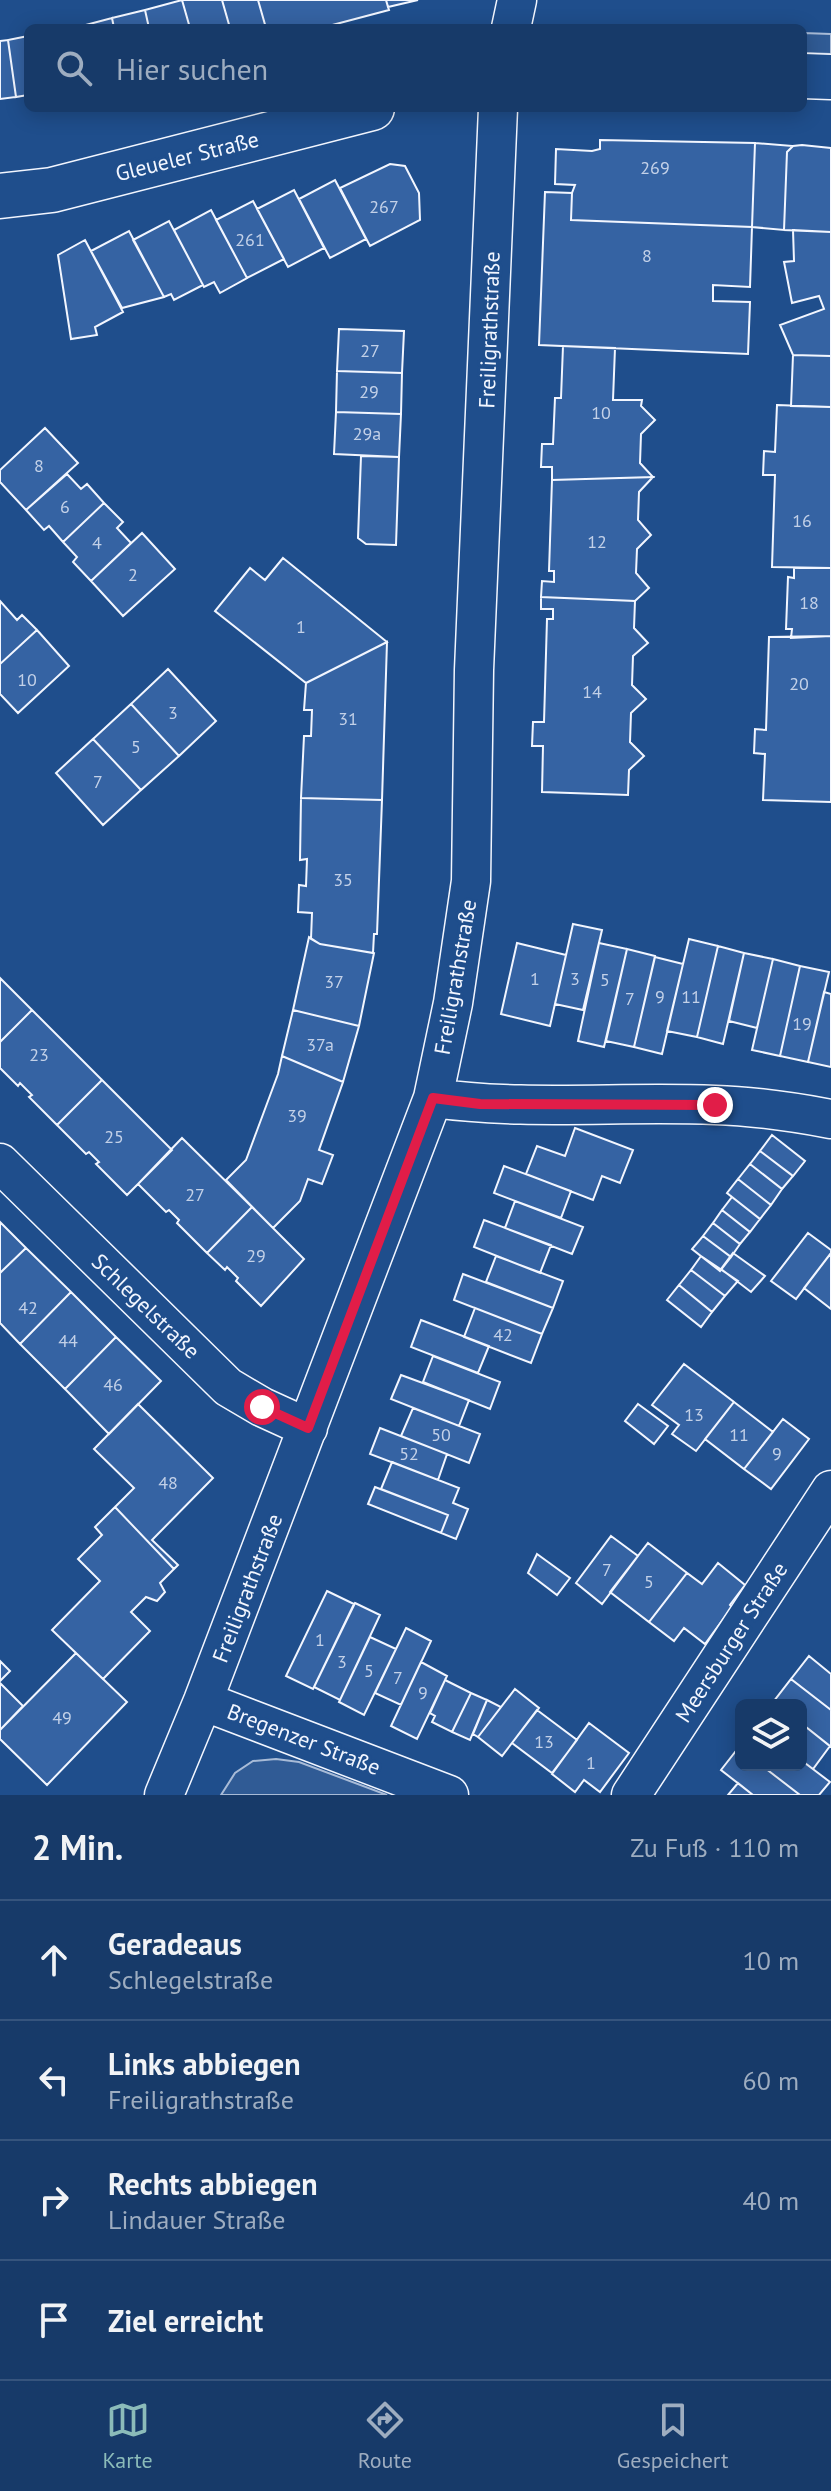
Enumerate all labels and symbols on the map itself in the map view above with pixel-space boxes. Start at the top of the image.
street label: Gleueler Straße [112,125,262,187]
house number: 269 [640,156,670,179]
house number: 267 [369,195,399,218]
house number: 261 [235,228,265,251]
house number: 8 [642,244,652,267]
street label: Freiligrathstraße [472,251,506,409]
house number: 27 [360,339,380,362]
house number: 29 [359,380,379,403]
house number: 10 [591,401,611,424]
house number: 29a [353,422,381,445]
house number: 8 [34,454,44,477]
house number: 6 [60,495,70,518]
house number: 16 [792,509,812,532]
house number: 12 [587,530,607,553]
house number: 4 [92,531,102,554]
house number: 2 [128,563,138,586]
house number: 18 [799,591,819,614]
house number: 1 [296,615,306,638]
house number: 10 [17,668,37,691]
house number: 20 [789,672,809,695]
house number: 14 [582,680,602,703]
house number: 3 [168,701,178,724]
house number: 31 [338,707,358,730]
house number: 5 [131,735,141,758]
house number: 7 [93,770,103,793]
house number: 35 [333,868,353,891]
street label: Freiligrathstraße [428,897,482,1057]
house number: 1 [530,967,540,990]
house number: 3 [570,967,580,990]
house number: 5 [600,968,610,991]
house number: 37 [324,970,344,993]
house number: 9 [655,985,665,1008]
house number: 11 [681,985,701,1008]
house number: 7 [625,987,635,1010]
house number: 19 [792,1012,812,1035]
house number: 37a [306,1033,334,1056]
house number: 23 [29,1043,49,1066]
route end [697,1087,733,1123]
house number: 39 [287,1104,307,1127]
house number: 25 [104,1125,124,1148]
house number: 27 [185,1183,205,1206]
house number: 29 [246,1244,266,1267]
street label: Schlegelstraße [86,1247,206,1365]
house number: 42 [18,1296,38,1319]
house number: 42 [493,1323,513,1346]
house number: 44 [58,1329,78,1352]
house number: 46 [103,1373,123,1396]
route start [244,1389,280,1425]
house number: 13 [684,1403,704,1426]
house number: 50 [431,1423,451,1446]
house number: 11 [729,1423,749,1446]
house number: 52 [399,1442,419,1465]
house number: 9 [772,1442,782,1465]
house number: 48 [158,1471,178,1494]
street label: Freiligrathstraße [206,1510,288,1666]
street label: Meersburger Straße [669,1557,793,1727]
house number: 7 [602,1558,612,1581]
house number: 5 [644,1570,654,1593]
house number: 1 [315,1628,325,1651]
house number: 3 [337,1650,347,1673]
house number: 5 [364,1659,374,1682]
house number: 7 [393,1666,403,1689]
house number: 9 [418,1681,428,1704]
street label: Bregenzer Straße [223,1697,385,1781]
house number: 49 [52,1706,72,1729]
house number: 13 [534,1730,554,1753]
house number: 1 [586,1751,596,1774]

